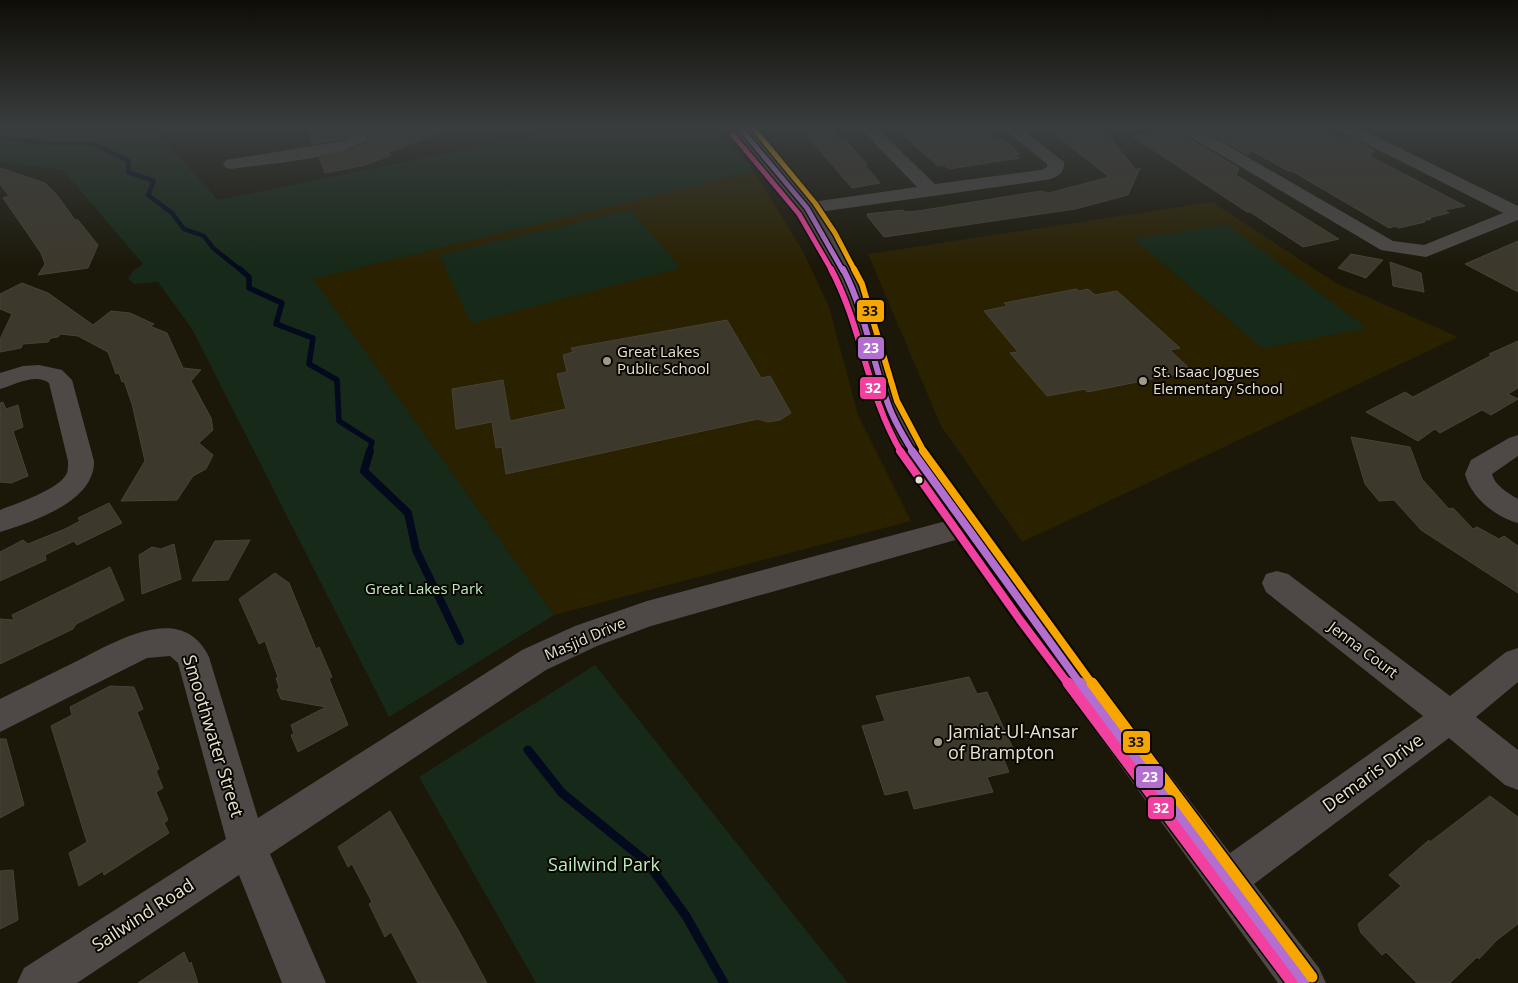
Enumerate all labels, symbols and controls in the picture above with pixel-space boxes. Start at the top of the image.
line badge: 33 [856,299,885,323]
text: 33 [862,301,878,320]
line badge: 23 [857,336,885,360]
text: 23 [863,338,879,357]
place label: Great Lakes Public School [617,341,710,378]
marker: Great Lakes Public School [601,355,613,367]
place label: St. Isaac Jogues Elementary School [1153,361,1283,398]
marker: St. Isaac Jogues Elementary School [1137,375,1149,387]
line badge: 32 [859,376,887,400]
text: 32 [865,378,881,397]
unlabelled marker [914,475,924,485]
park label: Great Lakes Park [365,578,483,598]
street label: Masjid Drive [541,612,628,664]
street label: Jenna Court [1323,615,1402,682]
street label: Smoothwater Street [178,652,250,820]
place label: Jamiat-Ul-Ansar of Brampton [946,719,1079,764]
street label: Demaris Drive [1317,727,1428,817]
line badge: 33 [1122,730,1151,754]
text: 33 [1128,732,1144,751]
marker: Jamiat-Ul-Ansar of Brampton [932,736,944,748]
line badge: 23 [1135,765,1164,789]
text: 23 [1142,767,1158,786]
line badge: 32 [1147,796,1175,820]
text: 32 [1153,798,1169,817]
park label: Sailwind Park [548,852,660,876]
street label: Sailwind Road [87,872,198,956]

